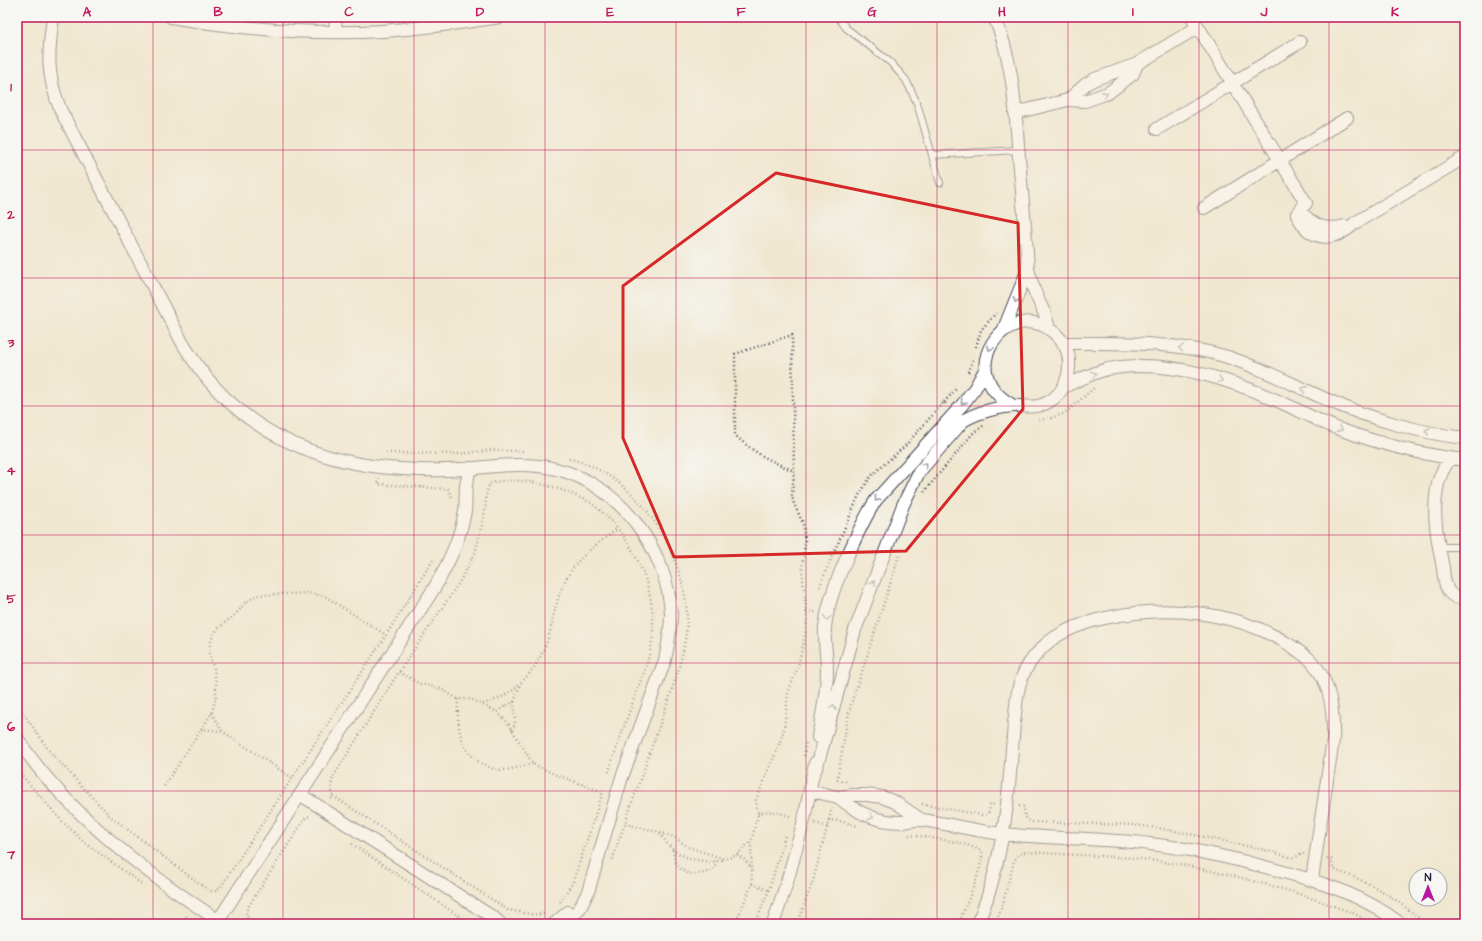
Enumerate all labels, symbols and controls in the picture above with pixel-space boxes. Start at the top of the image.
text: A [83,3,92,21]
text: B [213,3,223,21]
text: C [344,3,354,21]
text: D [476,3,485,21]
text: E [606,3,614,21]
text: F [736,3,746,21]
text: G [867,3,877,21]
text: H [998,3,1006,21]
text: I [1132,3,1134,21]
text: J [1260,3,1268,21]
text: K [1391,3,1399,21]
text: 1 [10,78,12,96]
one-way arrow [1101,91,1109,99]
text: 2 [6,206,15,224]
one-way arrow [1012,296,1020,303]
text: 3 [7,334,15,352]
one-way arrow [987,344,995,352]
one-way arrow [1178,344,1184,353]
one-way arrow [1090,370,1097,378]
one-way arrow [1216,375,1223,384]
one-way arrow [1300,386,1308,394]
one-way arrow [961,398,968,405]
one-way arrow [1337,425,1344,433]
one-way arrow [1423,427,1430,435]
text: 4 [7,462,16,480]
one-way arrow [920,462,927,470]
one-way arrow [875,495,882,502]
one-way arrow [868,580,876,587]
text: 5 [6,590,16,608]
one-way arrow [823,615,832,621]
one-way arrow [829,704,837,710]
text: 6 [7,718,16,736]
one-way arrow [868,813,875,821]
text: 7 [6,846,16,864]
north arrow [1408,867,1448,907]
text: N [1425,870,1432,885]

